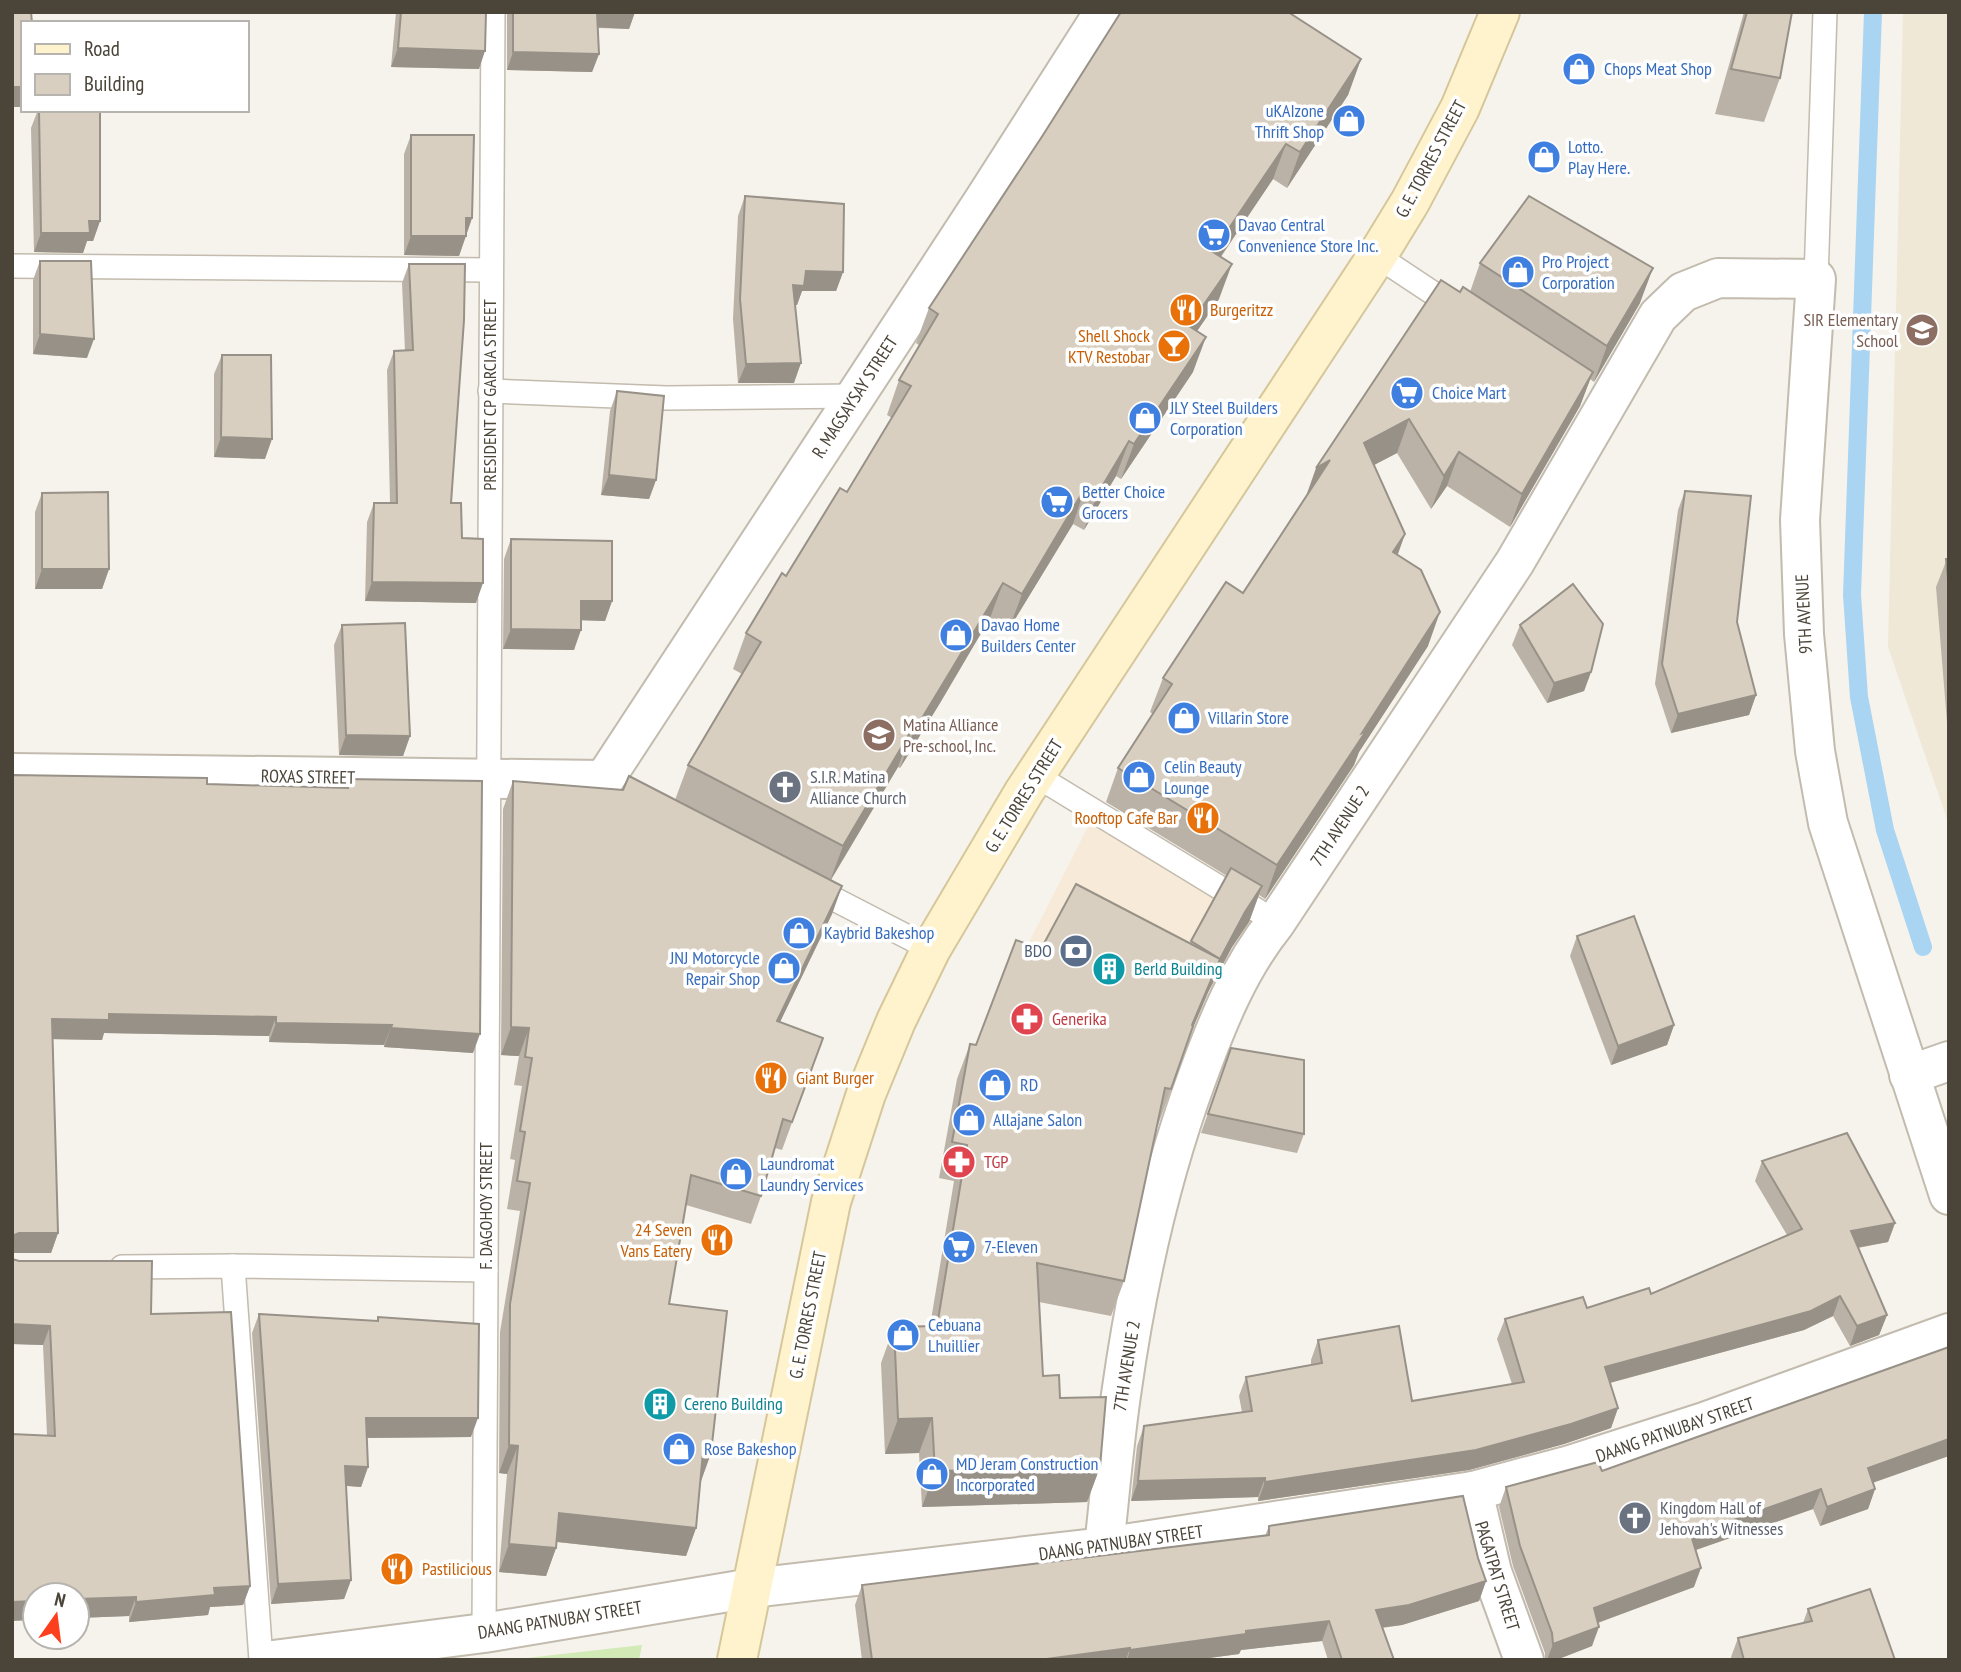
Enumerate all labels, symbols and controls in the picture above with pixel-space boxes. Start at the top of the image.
legend [21,21,248,112]
text: Road [84,35,120,62]
shop icon: Chops Meat Shop [1560,50,1598,88]
place label: Chops Meat Shop [1604,57,1712,80]
text: Building [84,70,144,97]
street label: G. E. TORRES STREET [1390,96,1471,221]
place label: uKAIzone Thrift Shop [1255,99,1324,143]
shop icon: uKAIzone Thrift Shop [1330,102,1368,140]
place label: Lotto. Play Here. [1568,135,1630,179]
shop icon: Lotto. Play Here. [1525,138,1563,176]
place label: Davao Central Convenience Store Inc. [1238,213,1379,257]
supermarket icon: Davao Central Convenience Store Inc. [1195,216,1233,254]
place label: Pro Project Corporation [1542,250,1615,294]
shop icon: Pro Project Corporation [1499,253,1537,291]
restaurant icon: Burgeritzz [1167,291,1205,329]
place label: Burgeritzz [1210,298,1273,321]
street label: PRESIDENT CP GARCIA STREET [478,299,501,491]
place label: SIR Elementary School [1803,308,1899,352]
school or university icon: SIR Elementary School [1903,311,1941,349]
place label: Shell Shock KTV Restobar [1068,324,1150,368]
bar icon: Shell Shock KTV Restobar [1155,327,1193,365]
street label: R. MAGSAYSAY STREET [807,331,903,462]
supermarket icon: Choice Mart [1388,374,1426,412]
place label: Choice Mart [1432,381,1506,404]
place label: JLY Steel Builders Corporation [1169,396,1278,440]
shop icon: JLY Steel Builders Corporation [1126,399,1164,437]
place label: Better Choice Grocers [1082,480,1165,524]
supermarket icon: Better Choice Grocers [1038,483,1076,521]
street label: 9TH AVENUE [1790,574,1817,654]
place label: Davao Home Builders Center [981,613,1076,657]
shop icon: Davao Home Builders Center [937,616,975,654]
shop icon: Villarin Store [1165,699,1203,737]
place label: Villarin Store [1207,706,1289,729]
place label: Matina Alliance Pre-school, Inc. [903,713,998,757]
school or university icon: Matina Alliance Pre-school, Inc. [860,716,898,754]
street label: G. E. TORRES STREET [980,735,1068,857]
place label: Celin Beauty Lounge [1164,755,1242,799]
shop icon: Celin Beauty Lounge [1120,758,1158,796]
street label: ROXAS STREET [261,764,355,789]
place label: S.I.R. Matina Alliance Church [810,765,907,809]
church icon: S.I.R. Matina Alliance Church [766,768,804,806]
street label: 7TH AVENUE 2 [1305,781,1374,870]
restaurant icon: Rooftop Cafe Bar [1184,799,1222,837]
place label: Rooftop Cafe Bar [1075,806,1178,829]
shop icon: Kaybrid Bakeshop [780,914,818,952]
place label: Kaybrid Bakeshop [824,921,934,944]
bank icon: BDO [1057,932,1095,970]
place label: BDO [1024,939,1052,962]
place label: JNJ Motorcycle Repair Shop [669,946,760,990]
shop icon: JNJ Motorcycle Repair Shop [765,949,803,987]
building icon: Berld Building [1090,950,1128,988]
place label: Berld Building [1134,957,1222,980]
pharmacy icon: Generika [1008,1000,1046,1038]
place label: Generika [1052,1007,1107,1030]
restaurant icon: Giant Burger [752,1059,790,1097]
place label: Giant Burger [796,1066,874,1089]
shop icon: RD [976,1066,1014,1104]
place label: RD [1020,1073,1038,1096]
shop icon: Allajane Salon [950,1101,988,1139]
place label: Allajane Salon [993,1108,1082,1131]
street label: F. DAGOHOY STREET [474,1142,497,1270]
pharmacy icon: TGP [940,1143,978,1181]
place label: TGP [984,1150,1008,1173]
place label: Laundromat Laundry Services [760,1152,864,1196]
shop icon: Laundromat Laundry Services [717,1155,755,1193]
place label: 24 Seven Vans Eatery [620,1218,692,1262]
restaurant icon: 24 Seven Vans Eatery [698,1221,736,1259]
supermarket icon: 7-Eleven [940,1228,978,1266]
place label: 7-Eleven [984,1235,1038,1258]
street label: G. E. TORRES STREET [784,1249,831,1381]
place label: Cebuana Lhuillier [928,1313,981,1357]
shop icon: Cebuana Lhuillier [884,1316,922,1354]
street label: 7TH AVENUE 2 [1108,1319,1145,1413]
building icon: Cereno Building [641,1385,679,1423]
place label: Cereno Building [684,1392,783,1415]
street label: DAANG PATNUBAY STREET [1593,1392,1757,1467]
shop icon: Rose Bakeshop [660,1430,698,1468]
place label: Rose Bakeshop [704,1437,797,1460]
place label: MD Jeram Construction Incorporated [956,1452,1098,1496]
shop icon: MD Jeram Construction Incorporated [913,1455,951,1493]
place label: Kingdom Hall of Jehovah's Witnesses [1659,1496,1783,1540]
church icon: Kingdom Hall of Jehovah's Witnesses [1616,1499,1654,1537]
street label: PAGATPAT STREET [1470,1518,1525,1634]
street label: DAANG PATNUBAY STREET [1037,1520,1205,1565]
restaurant icon: Pastilicious [378,1550,416,1588]
place label: Pastilicious [422,1557,492,1580]
north arrow [21,1581,91,1651]
text: N [52,1587,68,1612]
street label: DAANG PATNUBAY STREET [476,1595,644,1644]

